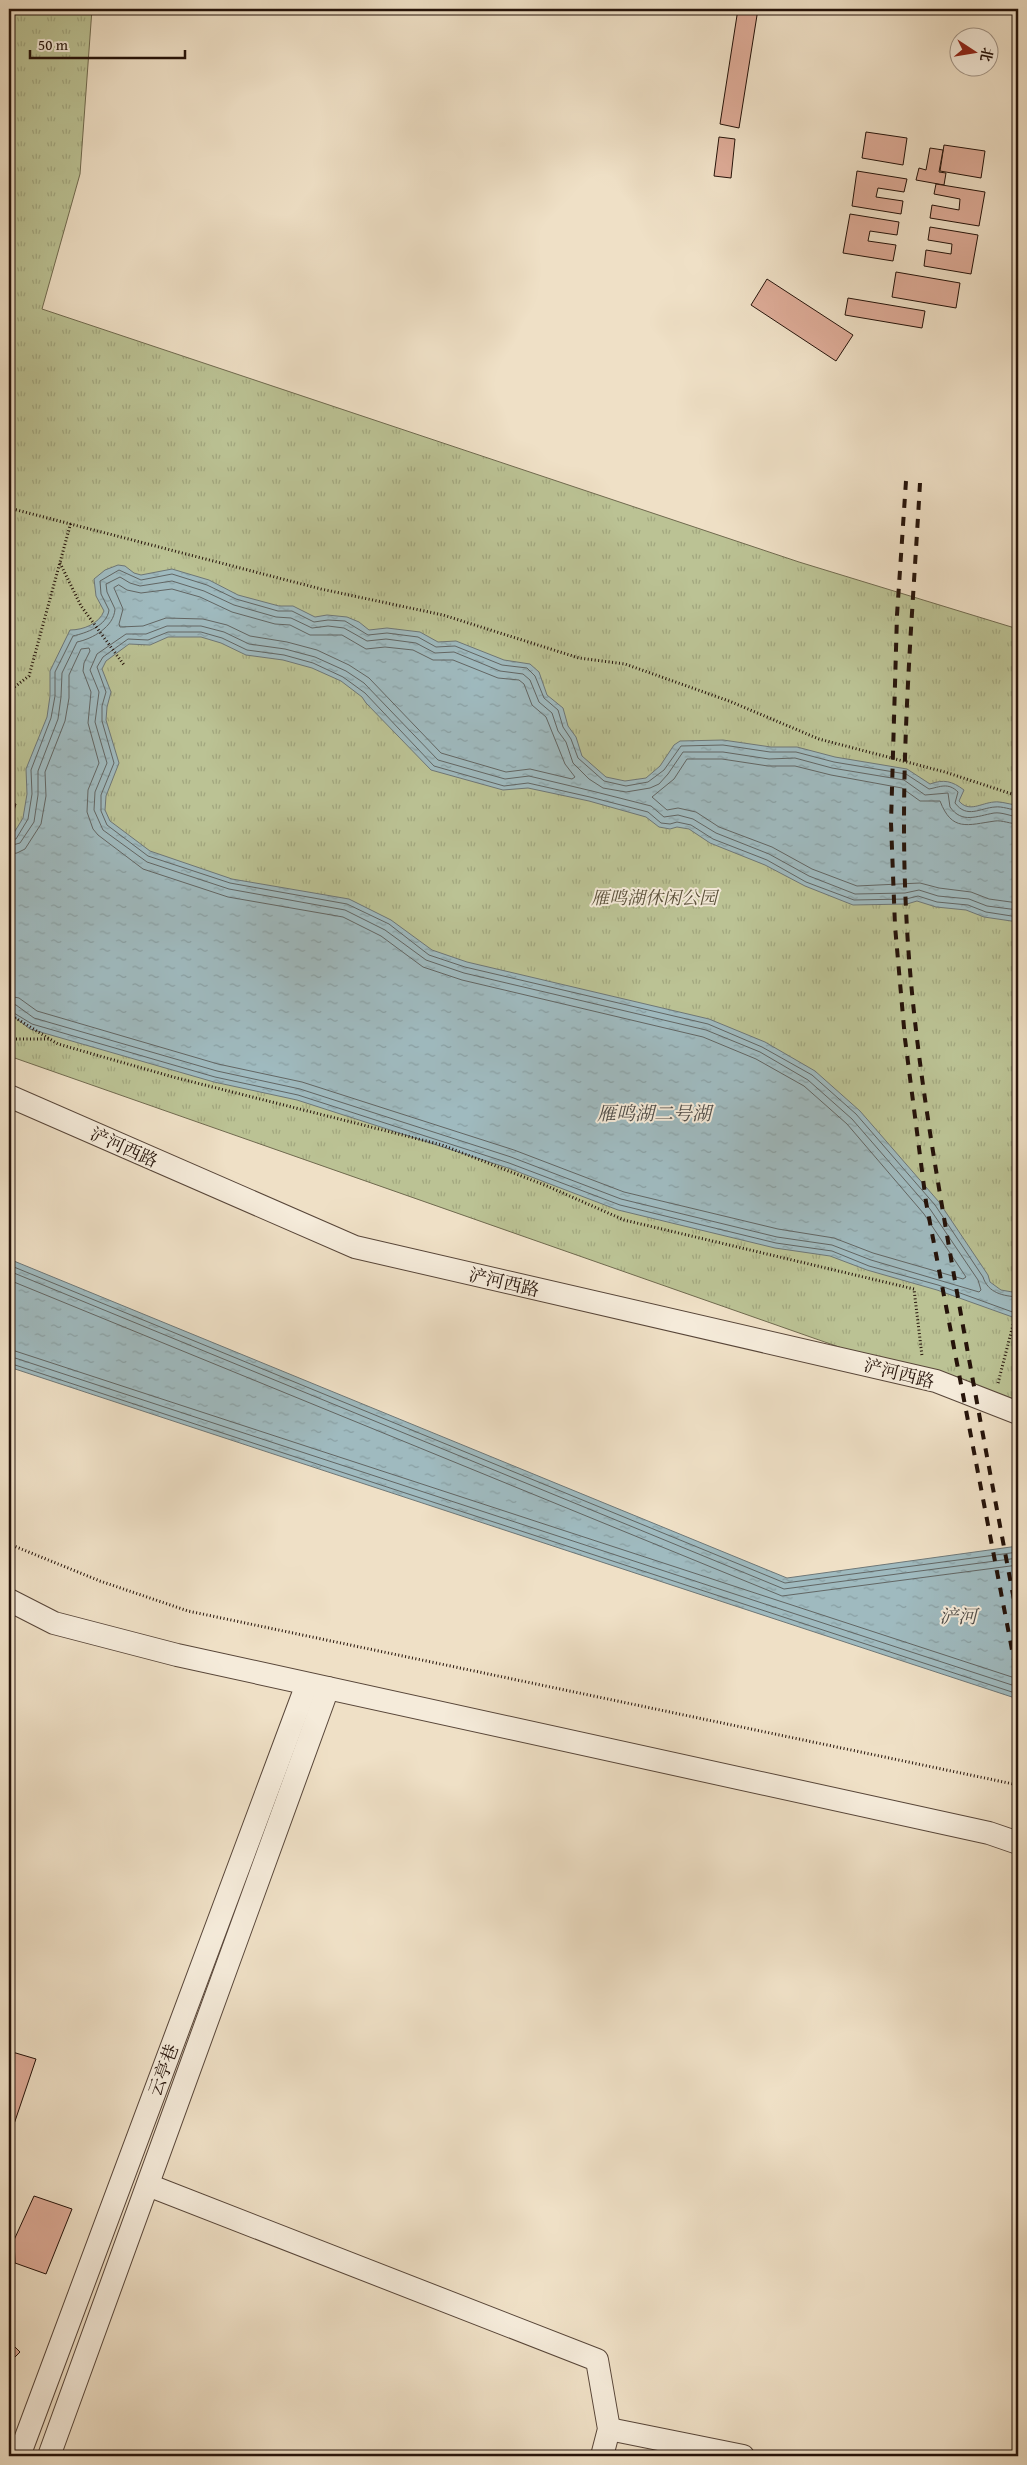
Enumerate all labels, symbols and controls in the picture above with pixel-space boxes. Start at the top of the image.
scale bar [30,28,185,60]
north arrow [950,28,1000,78]
text: 50 m [38,34,69,55]
text: 北 [975,46,998,64]
park label: 雁鸣湖休闲公园 [591,884,720,911]
water label: 雁鸣湖二号湖 [597,1099,714,1127]
street label: 浐河西路 [86,1120,162,1174]
street label: 浐河西路 [466,1261,542,1303]
street label: 浐河西路 [861,1351,937,1395]
water label: 浐河 [939,1602,980,1630]
street label: 云亭巷 [141,2040,185,2100]

